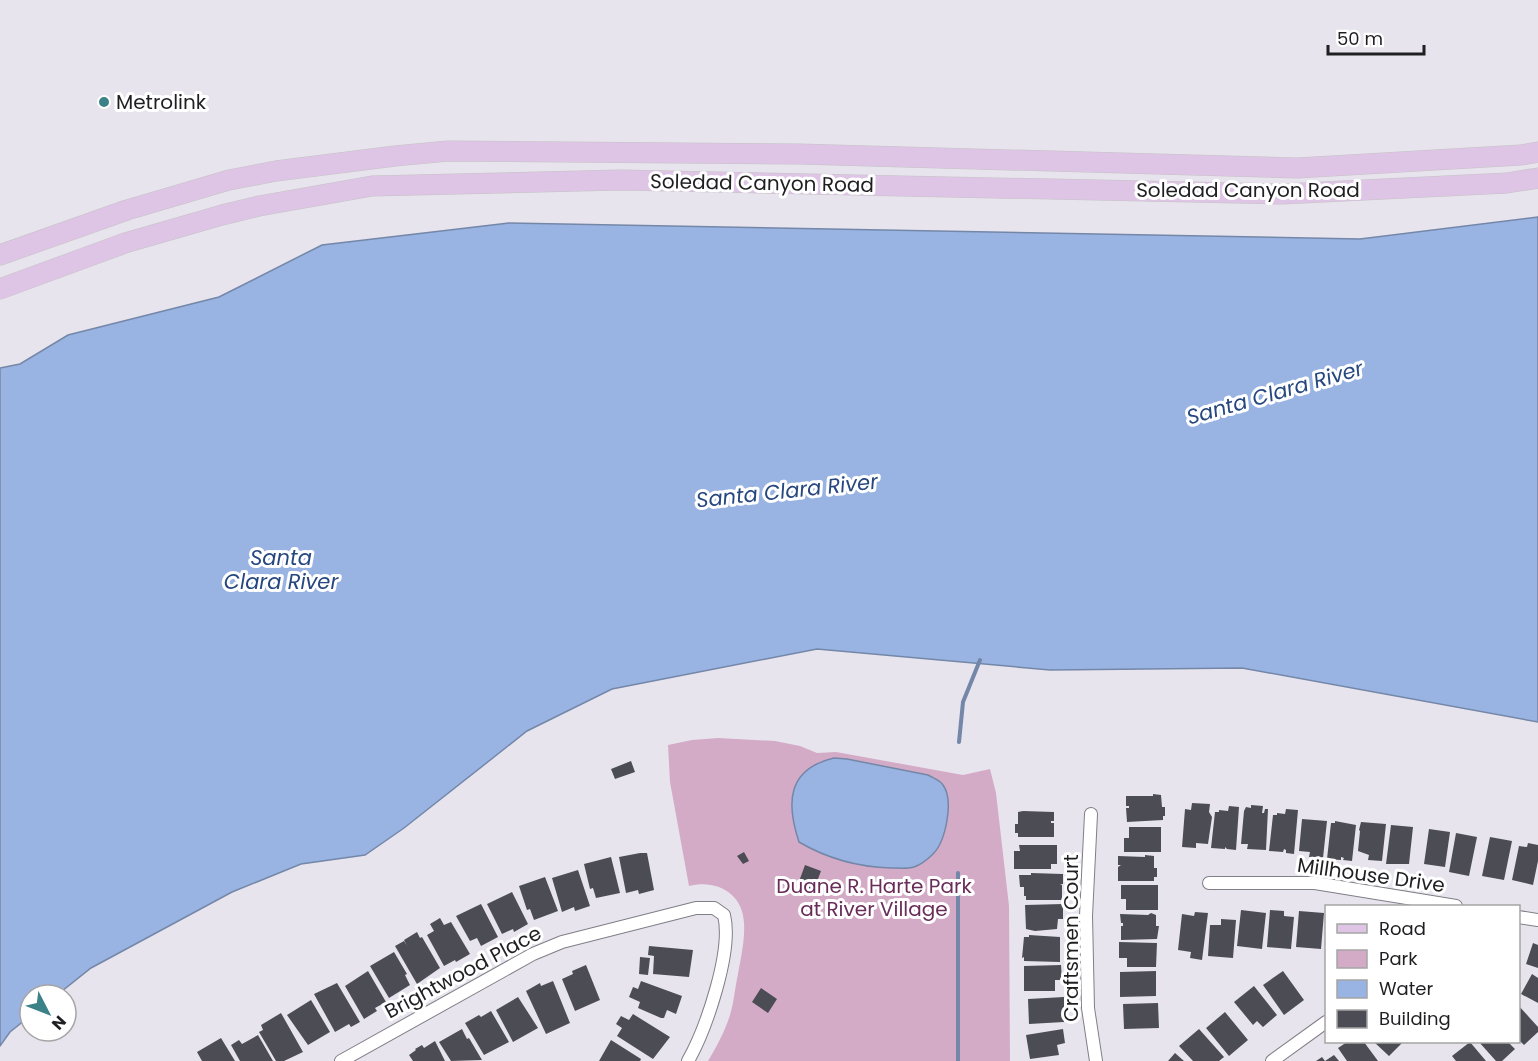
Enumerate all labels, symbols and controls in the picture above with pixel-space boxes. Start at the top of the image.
scale bar [1328,18,1424,56]
text: 50 m [1337,26,1383,51]
place label: Metrolink [116,88,207,116]
marker: Metrolink [97,95,111,109]
street label: Soledad Canyon Road [650,167,874,199]
street label: Soledad Canyon Road [1136,176,1360,204]
water label: Santa Clara River [1183,353,1368,432]
water label: Santa Clara River [695,466,880,514]
water label: Santa Clara River [224,543,339,596]
street label: Millhouse Drive [1295,851,1447,899]
street label: Craftsmen Court [1057,854,1085,1022]
park label: Duane R. Harte Park at River Village [776,872,972,923]
legend [1325,905,1520,1043]
text: Road [1379,916,1426,941]
street label: Brightwood Place [380,919,546,1025]
text: Park [1379,946,1418,971]
text: Water [1379,976,1433,1001]
north arrow [18,983,78,1043]
text: Building [1379,1006,1451,1031]
text: N [46,1011,71,1035]

